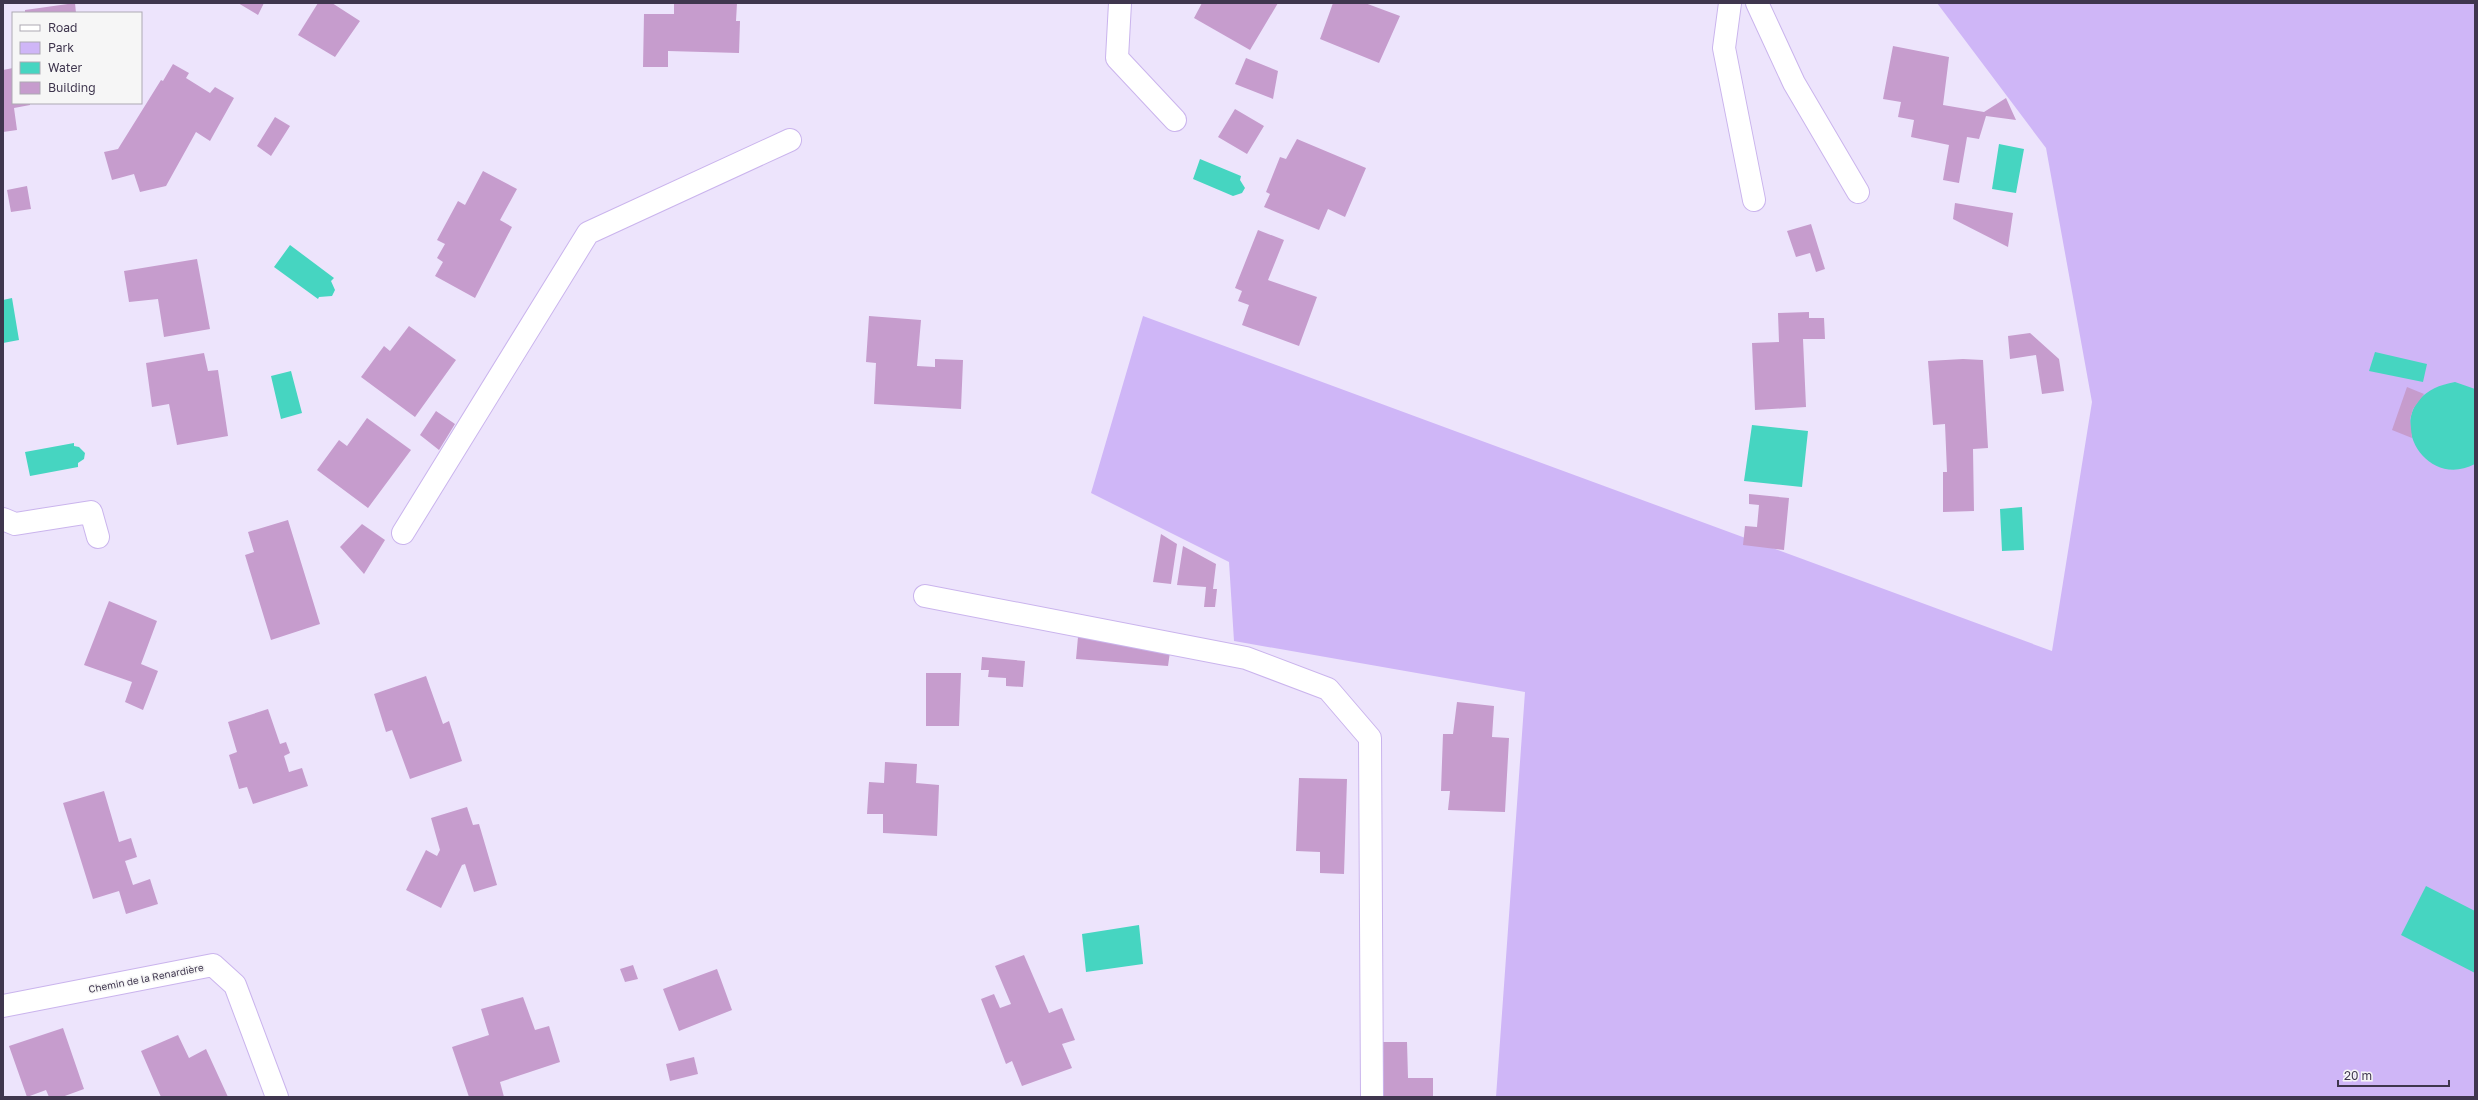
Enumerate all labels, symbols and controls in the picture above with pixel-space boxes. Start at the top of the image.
legend [12,12,142,104]
text: Road [48,20,77,35]
text: Park [48,40,74,55]
text: Water [48,60,82,75]
text: Building [48,80,96,95]
street label: Chemin de la Renardière [87,961,205,995]
scale bar [2338,1062,2449,1088]
text: 20 m [2344,1068,2372,1083]

